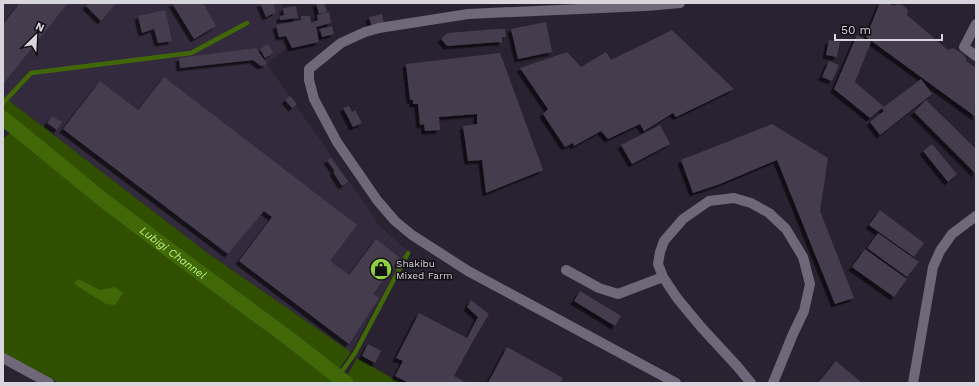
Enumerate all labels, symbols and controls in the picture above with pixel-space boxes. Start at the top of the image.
north arrow [16,16,56,56]
scale bar [835,16,942,42]
text: N [33,20,46,35]
text: 50 m [841,23,871,37]
water label: Lubigi Channel [137,224,209,282]
shop icon: Shakibu Mixed Farm [368,256,394,282]
place label: Shakibu Mixed Farm [396,258,453,281]

